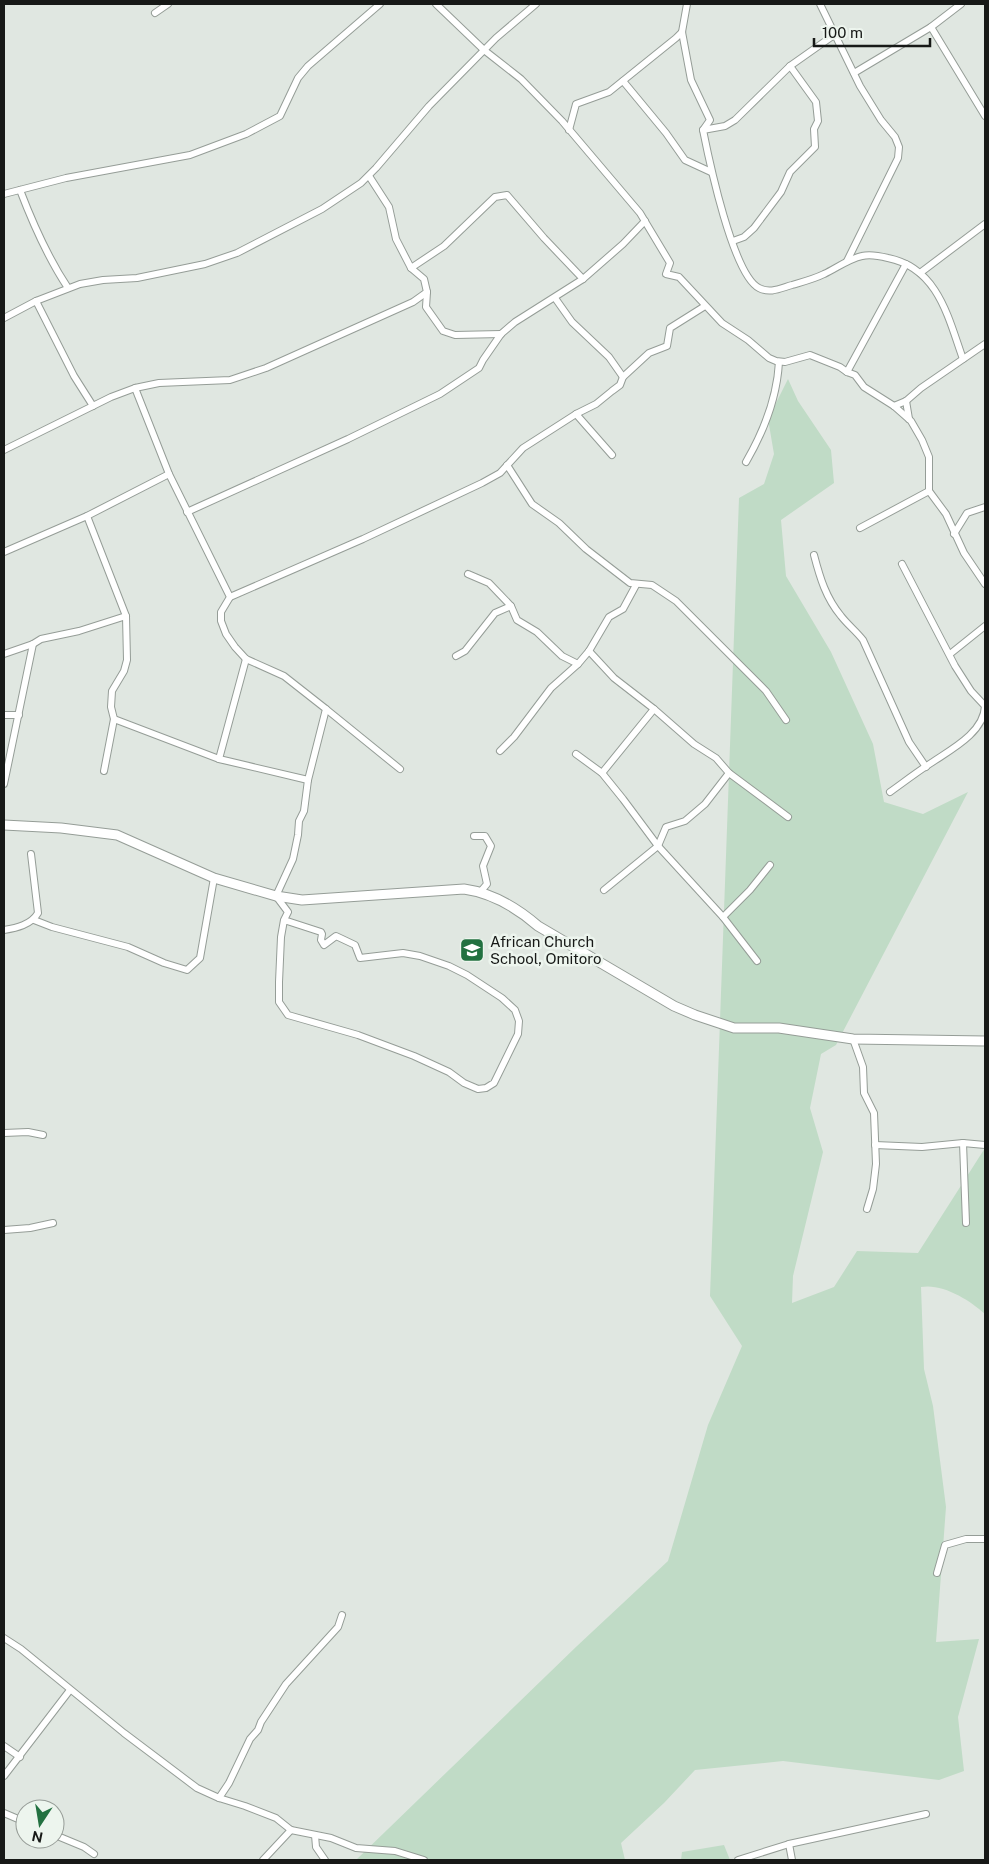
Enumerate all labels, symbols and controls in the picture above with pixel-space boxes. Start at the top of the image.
scale bar [814,15,930,47]
text: 100 m [822,24,863,41]
place label: African Church School, Omitoro [490,933,601,967]
school or university icon: African Church School, Omitoro [459,937,485,963]
north arrow [15,1799,65,1849]
text: N [30,1828,44,1846]

